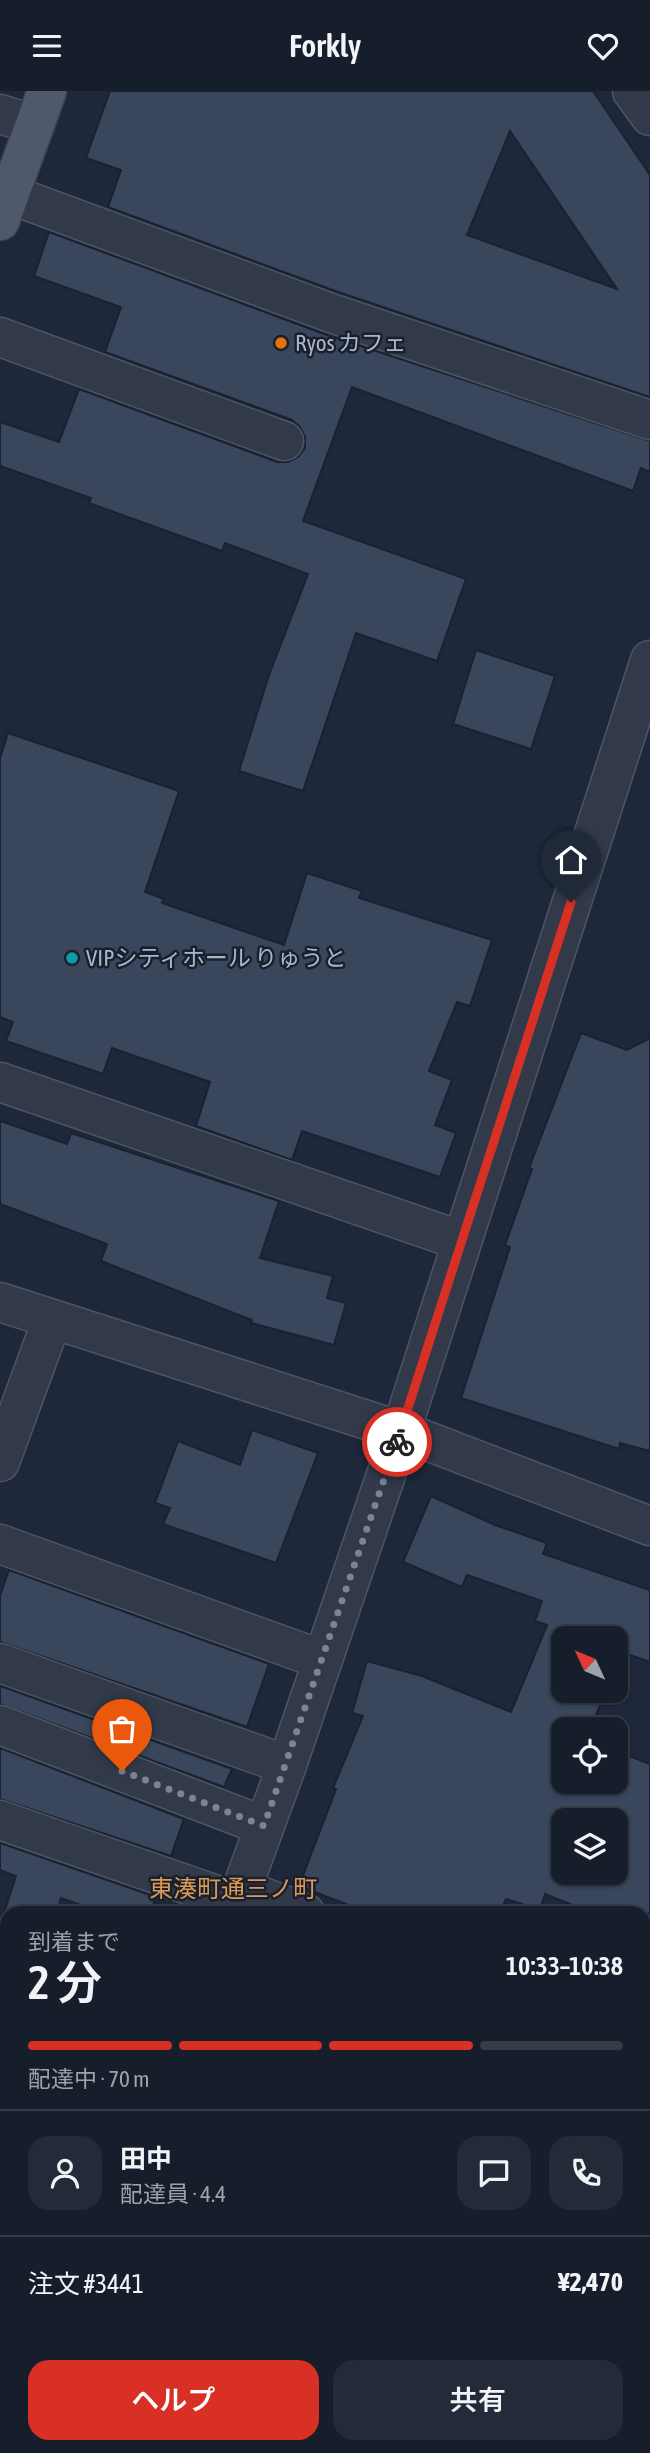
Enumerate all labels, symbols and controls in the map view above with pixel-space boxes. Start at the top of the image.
icon: menu [28,27,66,65]
text: Forkly [289,27,361,64]
icon: heart [584,27,622,65]
place label: Ryos カフェ [295,330,407,356]
marker: Ryos カフェ [273,335,289,351]
pin [541,830,601,902]
icon: home [552,841,590,879]
place label: VIPシティホール りゅうと [86,945,346,971]
marker: VIPシティホール りゅうと [64,950,80,966]
courier [362,1407,432,1477]
icon: bike [378,1423,416,1461]
north arrow [551,1626,628,1703]
map controls [551,1626,628,1885]
pin [92,1699,152,1771]
icon: bag [103,1710,141,1748]
button: locate [551,1717,628,1794]
button: layers [551,1808,628,1885]
district label: 東湊町通三ノ町 [149,1875,317,1902]
text: 到着まで [28,1929,120,1955]
text: 10:33–10:38 [506,1951,623,1981]
text: 2 分 [28,1956,102,2009]
text: 配達中 · 70 m [28,2066,150,2092]
button: person [28,2136,102,2210]
button: chat [457,2136,531,2210]
button: phone [549,2136,623,2210]
text: 田中 [120,2144,172,2174]
text: 配達員 · 4.4 [120,2181,226,2207]
text: ¥2,470 [558,2267,623,2297]
text: 注文 #3441 [28,2269,144,2299]
button: ヘルプ [28,2360,319,2440]
button: 共有 [333,2360,623,2440]

